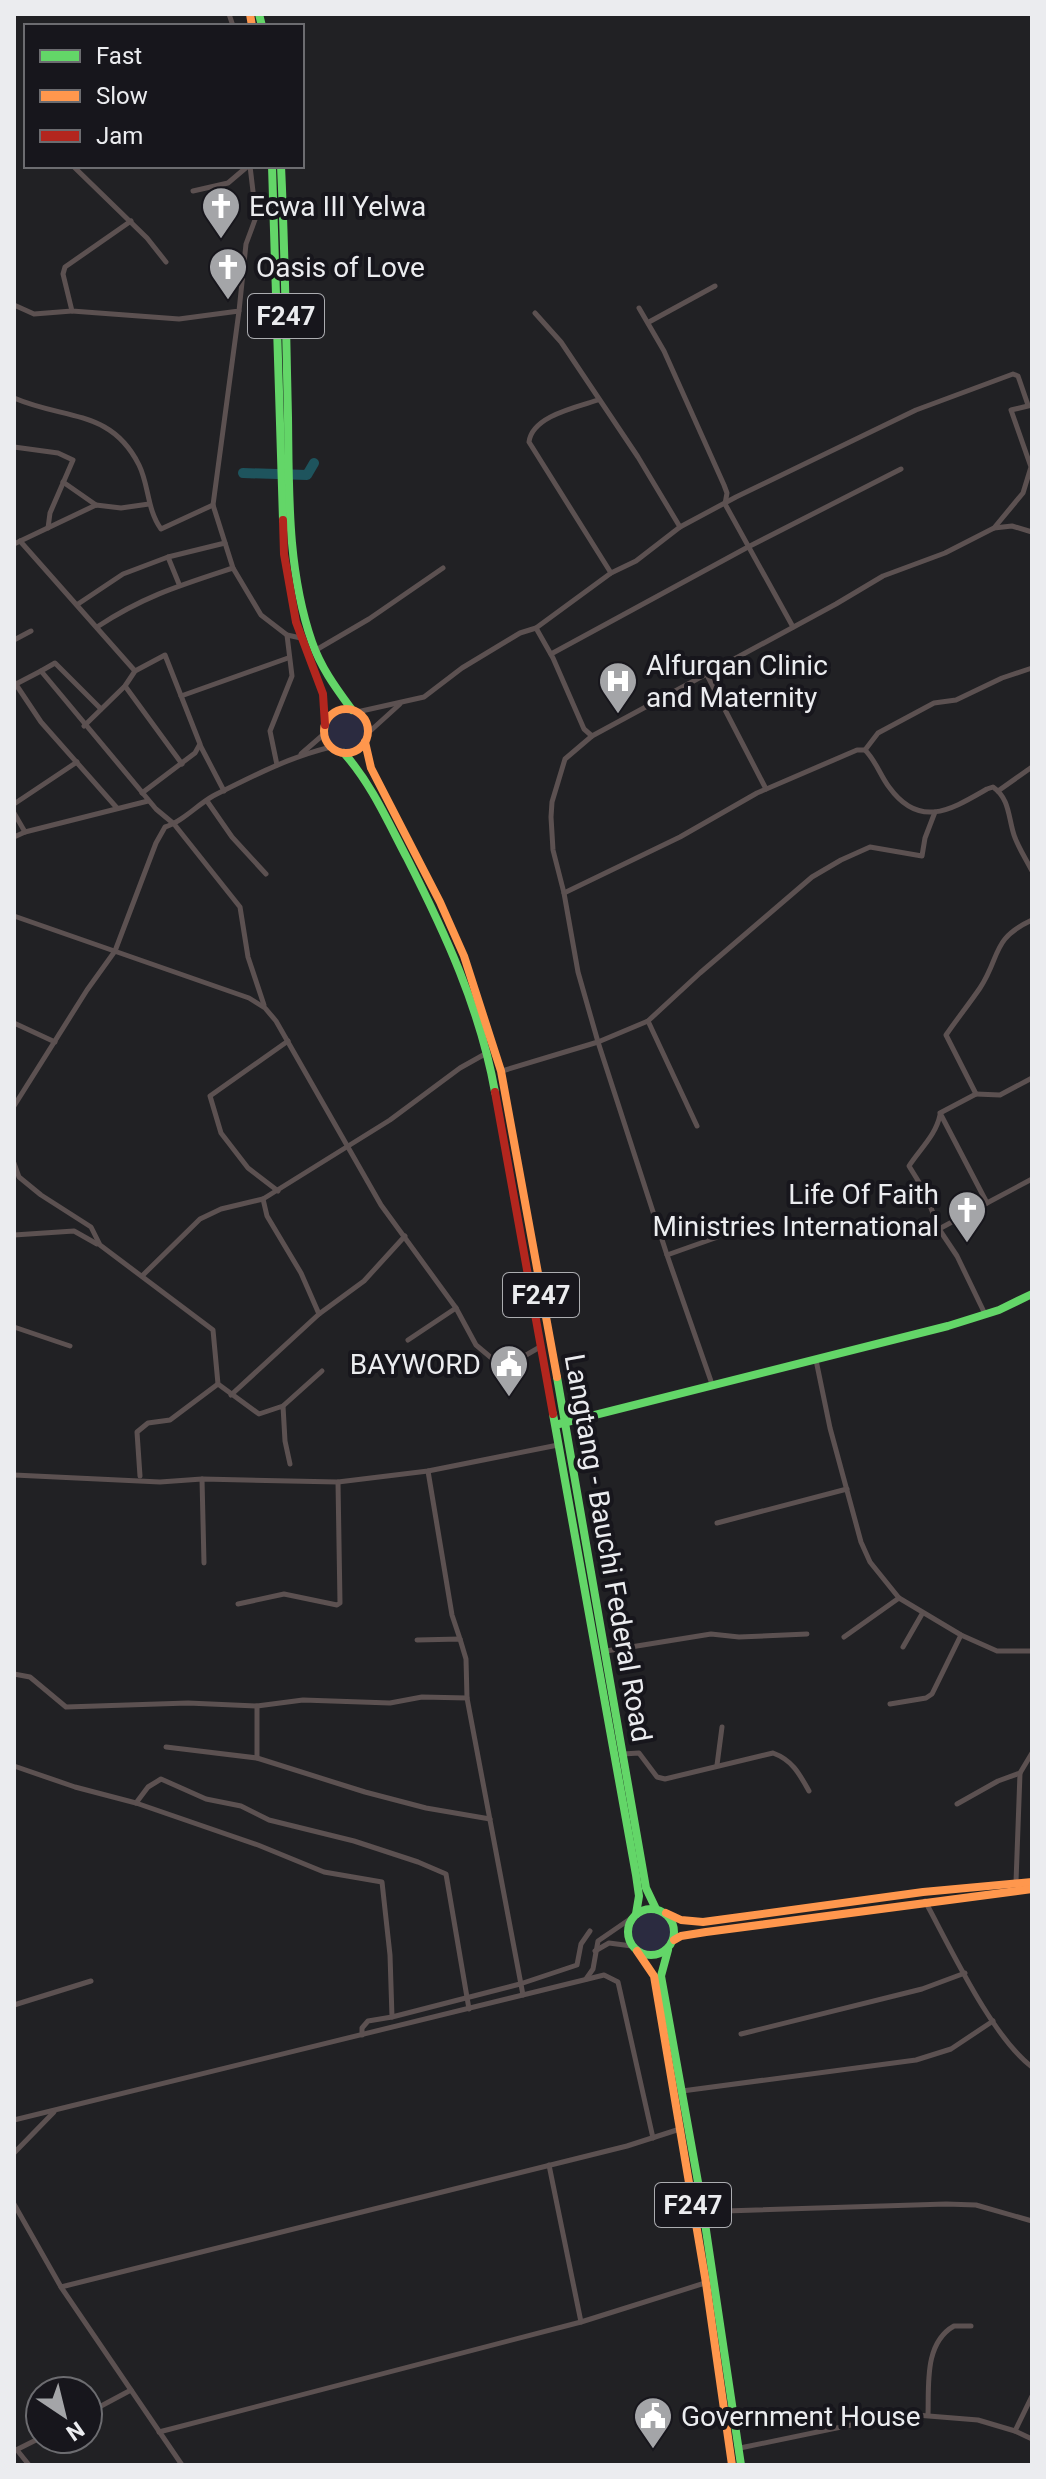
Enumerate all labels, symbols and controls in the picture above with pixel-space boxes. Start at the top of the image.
legend [24,24,304,168]
text: Fast [96,42,142,70]
text: Slow [96,82,148,110]
text: Jam [96,122,143,150]
church icon: Ecwa III Yelwa [200,185,242,240]
place label: Ecwa III Yelwa [249,190,426,223]
church icon: Oasis of Love [207,246,249,301]
place label: Oasis of Love [256,251,425,284]
road number: F247 [248,294,324,338]
place label: Alfurqan Clinic and Maternity [646,649,828,714]
hospital icon: Alfurqan Clinic and Maternity [597,660,639,715]
place label: Life Of Faith Ministries International [653,1178,939,1243]
church icon: Life Of Faith Ministries International [946,1189,988,1244]
road number: F247 [503,1273,579,1317]
public building icon: BAYWORD [488,1343,530,1398]
place label: BAYWORD [350,1348,481,1381]
street label: Langtang - Bauchi Federal Road [558,1351,658,1745]
road number: F247 [655,2183,731,2227]
north arrow [24,2375,104,2455]
public building icon: Government House [632,2395,674,2450]
place label: Government House [681,2400,921,2433]
text: N [62,2416,89,2446]

